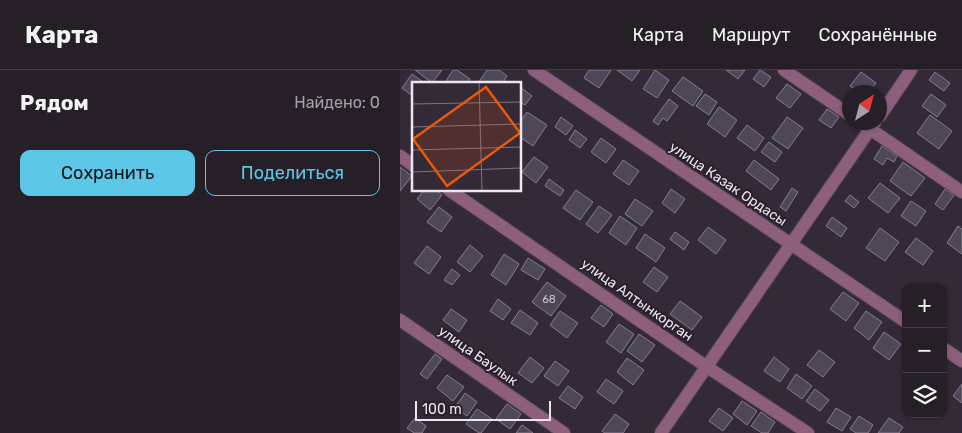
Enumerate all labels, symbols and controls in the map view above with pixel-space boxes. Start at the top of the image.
text: Карта [25,21,98,49]
text: Карта [633,24,684,46]
text: Маршрут [712,24,791,46]
text: Сохранённые [819,24,937,46]
inset map [412,82,521,191]
north arrow [842,85,887,130]
text: Рядом [20,90,89,115]
text: Найдено: 0 [294,93,380,112]
street label: улица Казак Ордасы [666,138,790,230]
button: Сохранить [20,150,195,196]
button: Поделиться [205,150,380,196]
street label: улица Алтынкорган [578,255,696,345]
map controls [902,283,947,418]
button: + [902,283,947,328]
house number: 68 [542,293,556,306]
street label: улица Баулык [435,322,521,390]
button: − [902,328,947,373]
button: layers [902,373,947,418]
scale bar [415,398,551,421]
text: 100 m [422,401,462,418]

